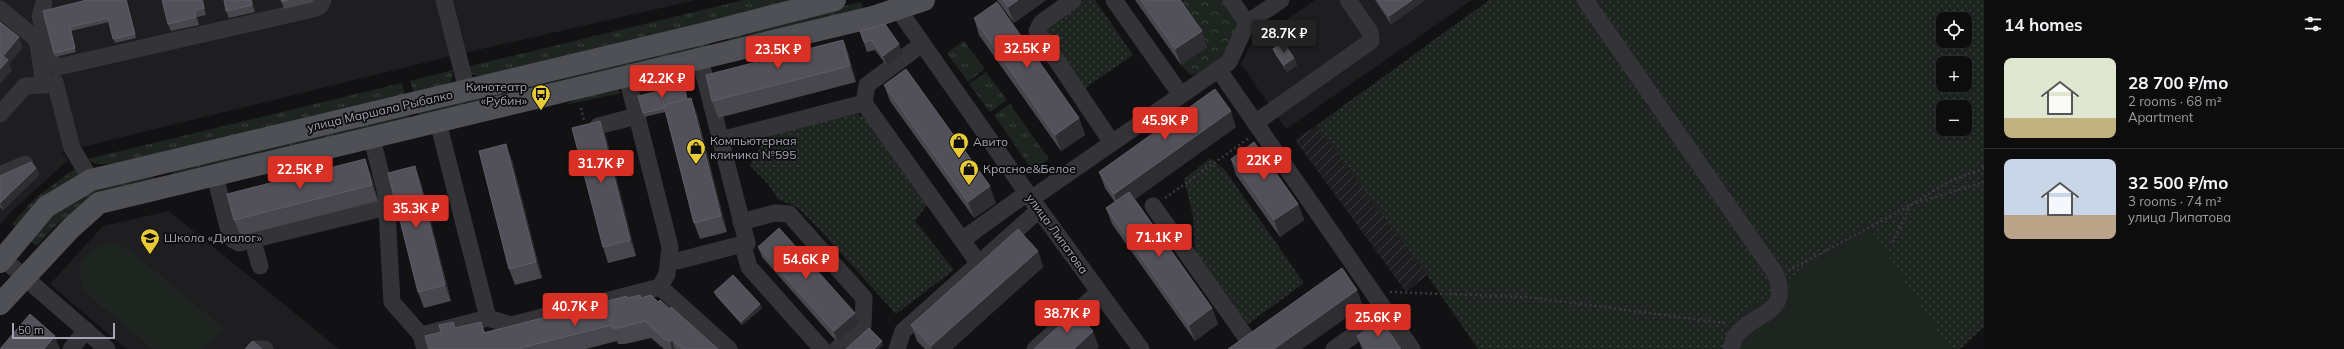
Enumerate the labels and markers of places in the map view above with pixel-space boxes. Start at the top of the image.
pin: 28.7K ₽ [1247,20,1321,54]
pin: 32.5K ₽ [990,35,1064,69]
pin: 23.5K ₽ [741,36,815,70]
pin: 42.2K ₽ [625,65,699,99]
place label: Кинотеатр «Рубин» [466,79,528,108]
bus stop icon: Кинотеатр «Рубин» [530,83,552,111]
pin: 45.9K ₽ [1128,107,1202,141]
shop icon: Авито [948,131,970,159]
place label: Компьютерная клиника №595 [710,133,797,162]
place label: Авито [973,134,1008,149]
shop icon: Компьютерная клиника №595 [685,137,707,165]
pin: 22K ₽ [1236,147,1292,181]
pin: 31.7K ₽ [564,150,638,184]
pin: 22.5K ₽ [263,156,337,190]
shop icon: Красное&Белое [958,158,980,186]
place label: Красное&Белое [983,161,1076,176]
pin: 35.3K ₽ [379,195,453,229]
pin: 71.1K ₽ [1122,224,1196,258]
school or university icon: Школа «Диалог» [139,227,161,255]
place label: Школа «Диалог» [164,230,263,245]
pin: 54.6K ₽ [769,246,843,280]
pin: 40.7K ₽ [538,293,612,327]
pin: 38.7K ₽ [1030,300,1104,334]
pin: 25.6K ₽ [1341,304,1415,338]

